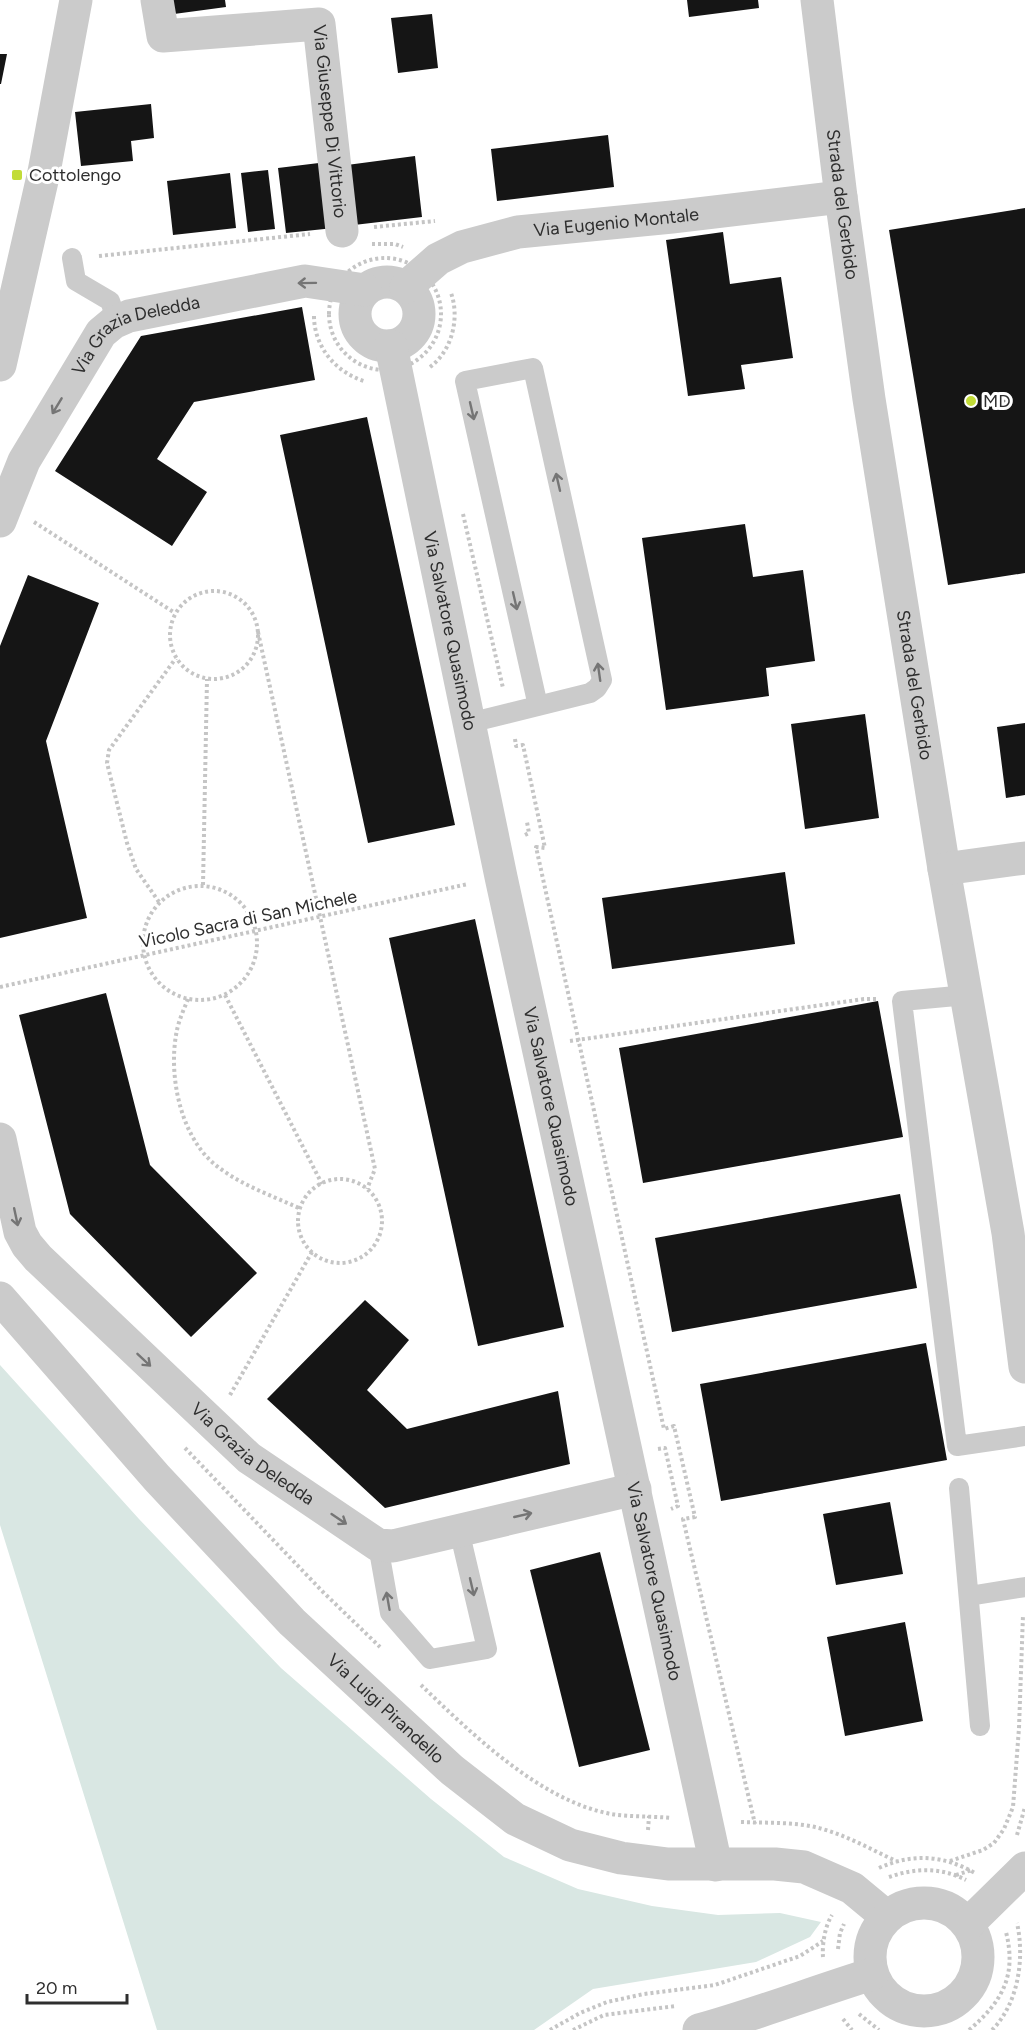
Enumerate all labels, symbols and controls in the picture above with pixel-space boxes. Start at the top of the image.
street label: Via Giuseppe Di Vittorio [308,24,351,219]
street label: Strada del Gerbido [822,128,863,281]
place label: Cottolengo [29,164,121,186]
marker: Cottolengo [10,168,24,182]
street label: Via Eugenio Montale [533,203,700,241]
one-way arrow [297,277,317,288]
street label: Via Grazia Deledda [67,291,202,379]
place label: MD [983,390,1011,412]
marker: MD [964,394,978,408]
one-way arrow [50,397,62,414]
one-way arrow [466,402,478,421]
one-way arrow [552,472,563,492]
street label: Via Salvatore Quasimodo [419,529,481,733]
one-way arrow [509,592,521,611]
street label: Strada del Gerbido [892,608,937,762]
one-way arrow [594,663,605,682]
street label: Vicolo Sacra di San Michele [137,885,359,953]
street label: Via Salvatore Quasimodo [519,1005,583,1208]
one-way arrow [11,1207,23,1226]
one-way arrow [137,1353,152,1367]
street label: Via Grazia Deledda [186,1398,319,1510]
street label: Via Salvatore Quasimodo [622,1480,687,1683]
one-way arrow [513,1508,532,1520]
one-way arrow [331,1513,347,1525]
one-way arrow [467,1577,479,1596]
one-way arrow [382,1592,393,1611]
street label: Via Luigi Pirandello [323,1649,449,1768]
scale bar [27,1967,128,2005]
text: 20 m [36,1977,77,1999]

